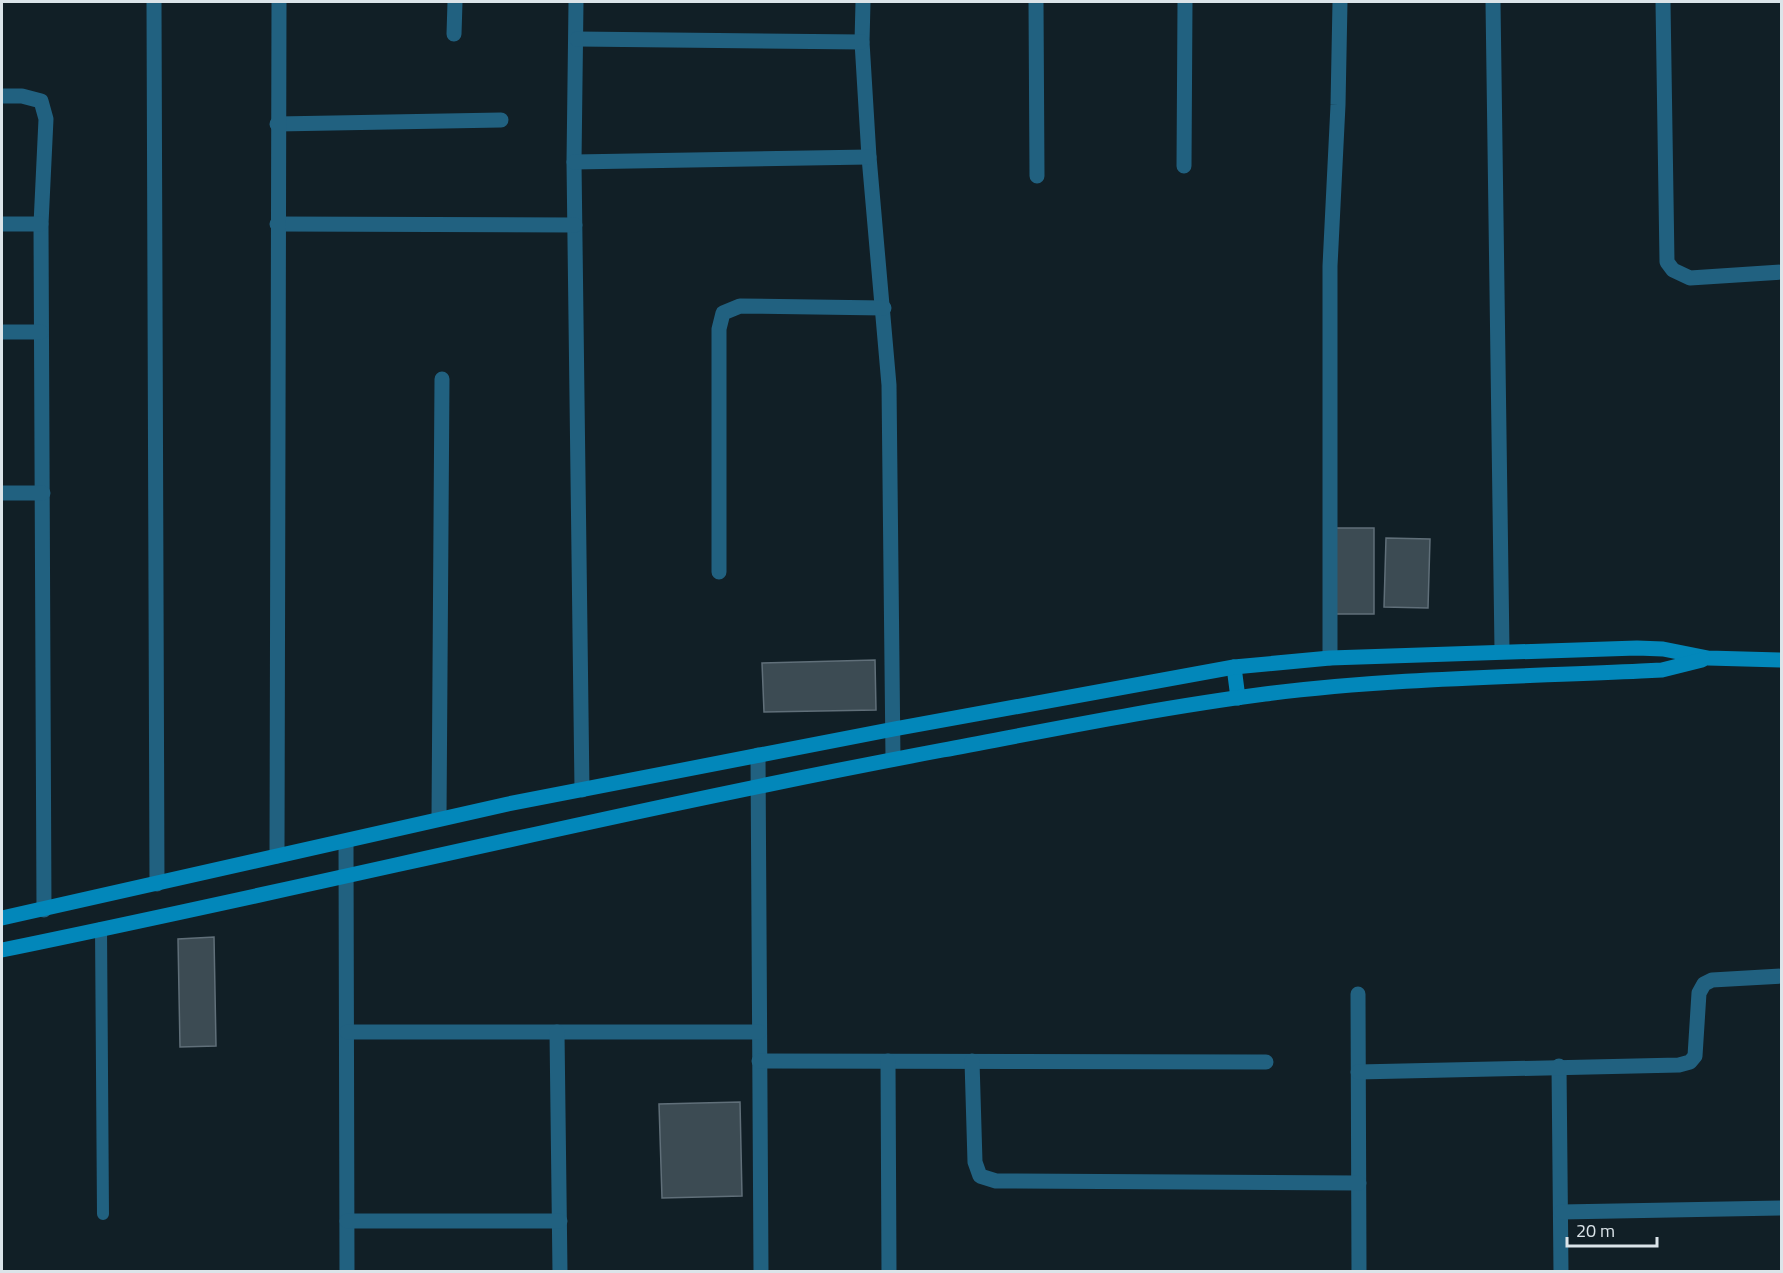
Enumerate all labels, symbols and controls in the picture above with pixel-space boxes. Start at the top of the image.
scale bar [1567,1210,1657,1248]
text: 20 m [1576,1217,1615,1244]

